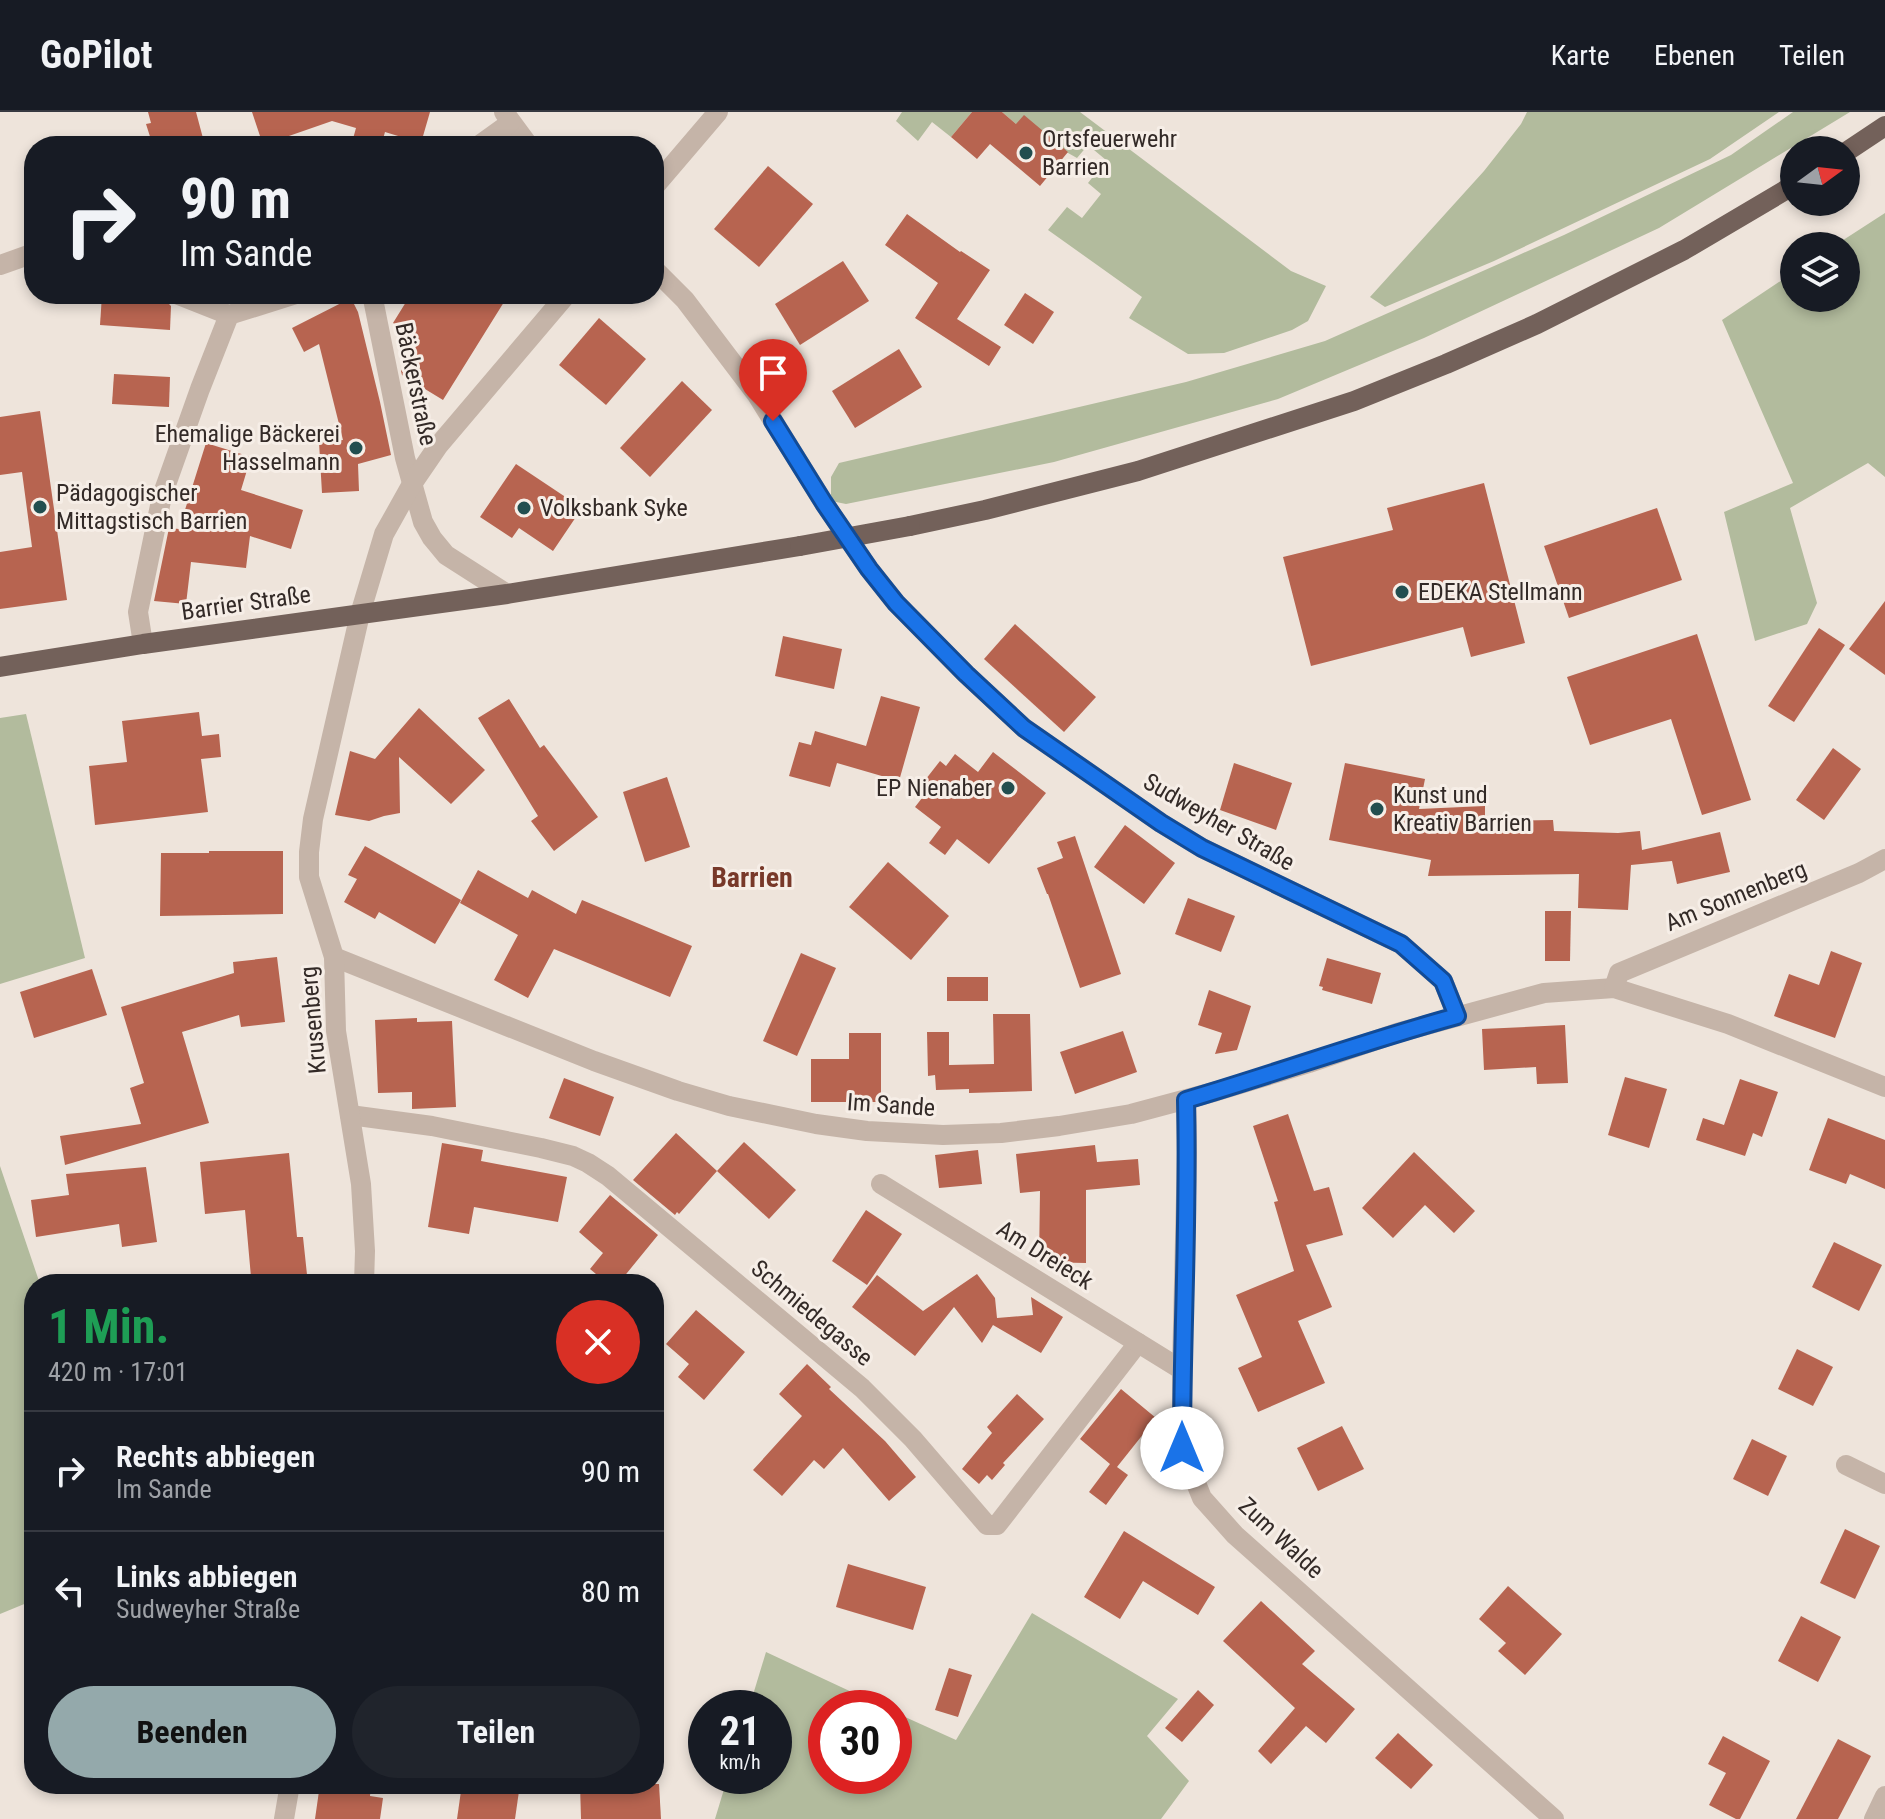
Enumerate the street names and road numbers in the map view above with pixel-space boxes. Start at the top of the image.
street label: Bäckerstraße [389,320,443,448]
street label: Barrier Straße [179,580,313,626]
street label: Sudweyher Straße [1138,767,1300,877]
street label: Am Sonnenberg [1661,855,1811,937]
street label: Krusenberg [294,965,332,1075]
street label: Im Sande [846,1088,936,1122]
street label: Am Dreieck [992,1214,1098,1296]
street label: Schmiedegasse [746,1254,878,1372]
street label: Zum Walde [1233,1492,1329,1584]

